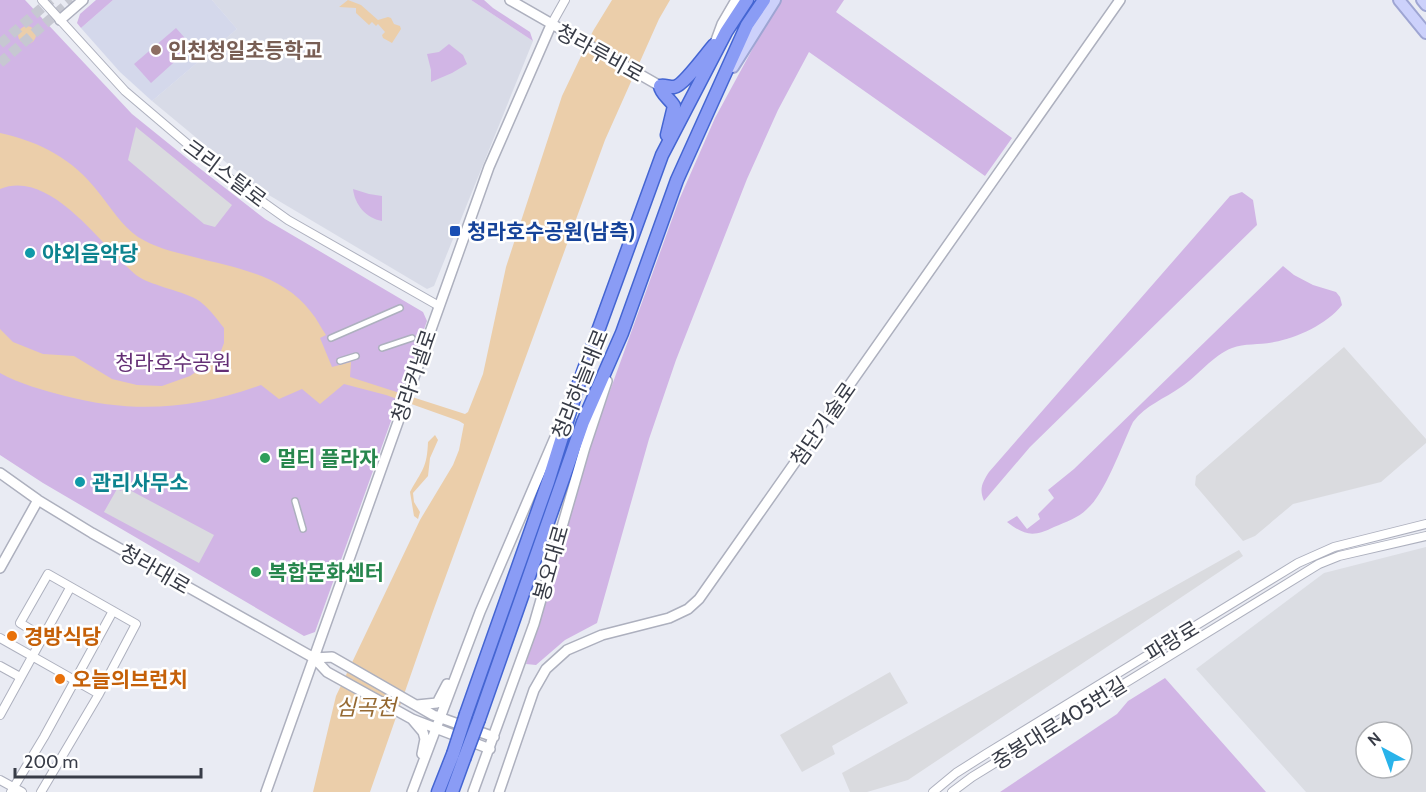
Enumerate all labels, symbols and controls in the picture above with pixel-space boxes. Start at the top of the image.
street label: 청라루비로 [552,19,648,87]
place label: 인천청일초등학교 [168,38,323,63]
marker: 인천청일초등학교 [149,43,163,57]
street label: 크리스탈로 [179,134,271,212]
place label: 청라호수공원(남측) [467,219,635,244]
marker: 청라호수공원(남측) [448,224,462,238]
place label: 야외음악당 [42,241,139,266]
marker: 야외음악당 [23,246,37,260]
street label: 청라커낼로 [386,326,442,426]
street label: 청라하늘대로 [547,326,613,442]
park label: 청라호수공원 [115,350,231,375]
street label: 첨단기술로 [785,377,861,471]
place label: 멀티 플라자 [277,446,378,471]
marker: 멀티 플라자 [258,451,272,465]
place label: 관리사무소 [92,470,189,495]
marker: 관리사무소 [73,475,87,489]
street label: 봉오대로 [528,522,574,604]
street label: 청라대로 [115,539,195,599]
place label: 복합문화센터 [268,560,384,585]
marker: 복합문화센터 [249,565,263,579]
street label: 파랑로 [1141,615,1203,667]
place label: 경방식당 [24,624,101,649]
marker: 경방식당 [5,629,19,643]
place label: 오늘의브런치 [72,667,188,692]
marker: 오늘의브런치 [53,672,67,686]
street label: 중봉대로405번길 [987,672,1131,774]
water label: 심곡천 [336,694,399,721]
north arrow [1354,720,1414,780]
text: N [1364,728,1385,750]
scale bar [15,741,201,779]
text: 200 m [24,751,78,773]

